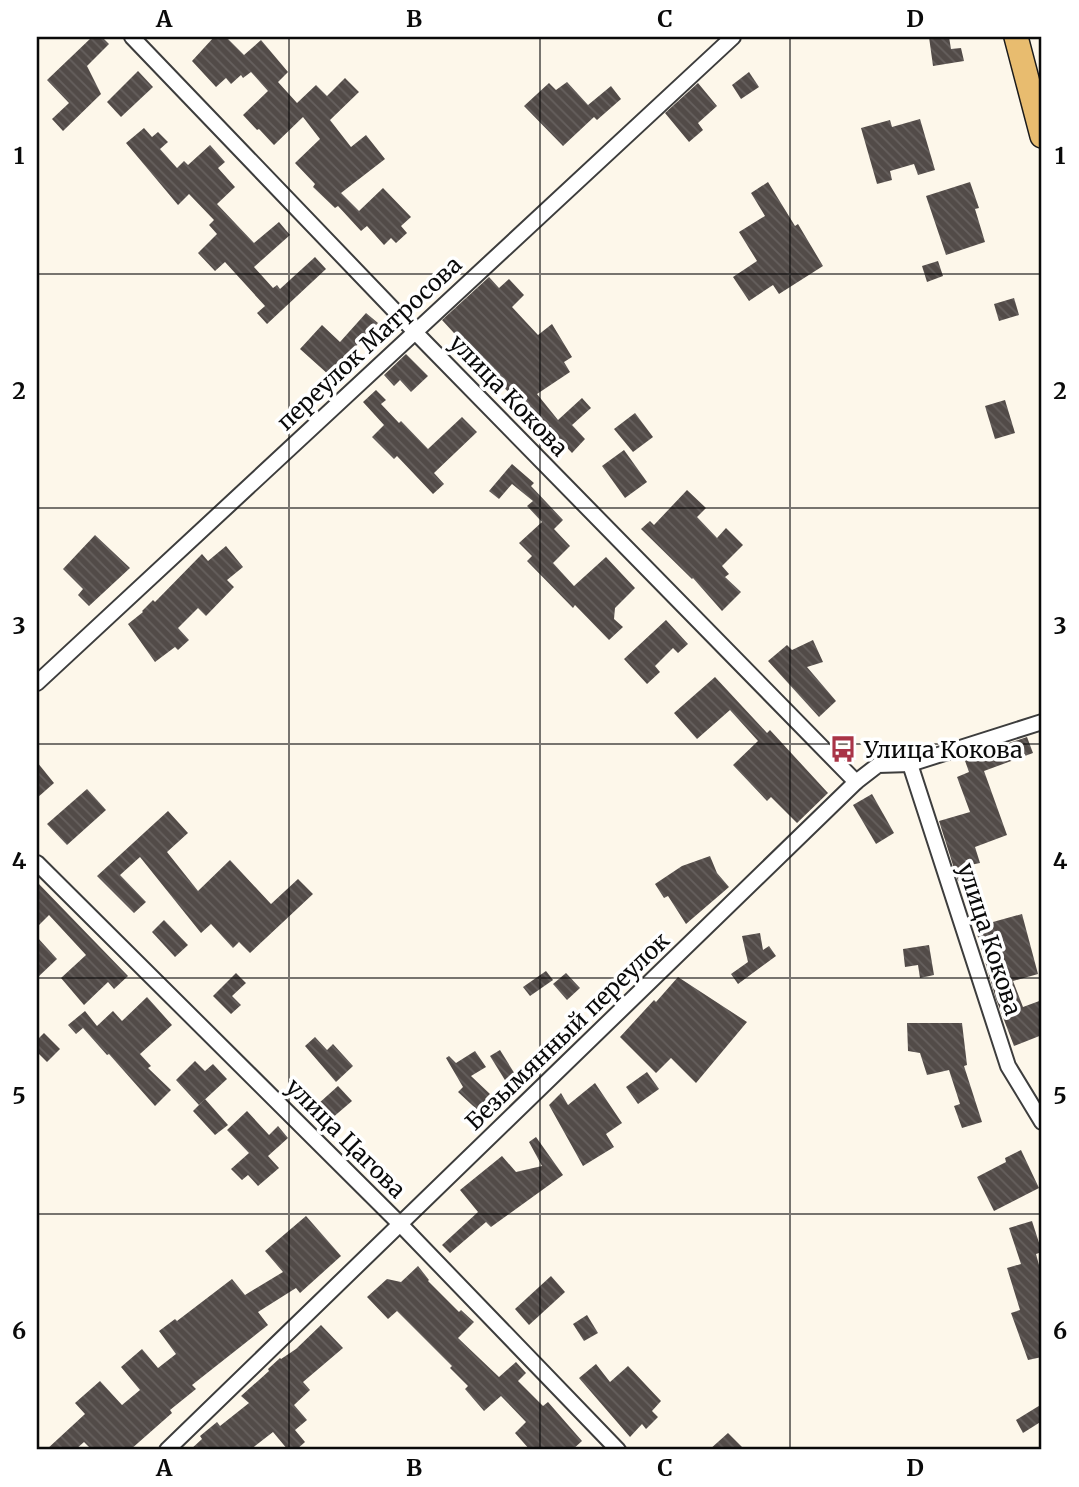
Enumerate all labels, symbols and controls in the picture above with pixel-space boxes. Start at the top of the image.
text: A [155,4,173,33]
text: B [406,4,422,33]
text: C [657,4,673,33]
text: D [906,4,924,33]
text: 1 [14,141,25,170]
text: 1 [1055,141,1066,170]
street label: переулок Матросова [271,250,467,436]
street label: улица Кокова [444,328,574,462]
text: 2 [12,376,26,405]
text: 2 [1053,376,1067,405]
text: 3 [12,611,26,640]
text: 3 [1053,611,1067,640]
bus stop icon: Улица Кокова [828,734,858,764]
place label: Улица Кокова [863,735,1023,764]
text: 4 [12,846,27,875]
text: 4 [1053,846,1068,875]
street label: улица Кокова [952,859,1028,1019]
street label: Безымянный переулок [459,926,675,1136]
street label: улица Цагова [280,1072,412,1204]
text: 5 [12,1081,26,1110]
text: 5 [1053,1081,1067,1110]
text: 6 [12,1316,26,1345]
text: 6 [1053,1316,1067,1345]
text: A [155,1453,173,1482]
text: B [406,1453,422,1482]
text: C [657,1453,673,1482]
text: D [906,1453,924,1482]

